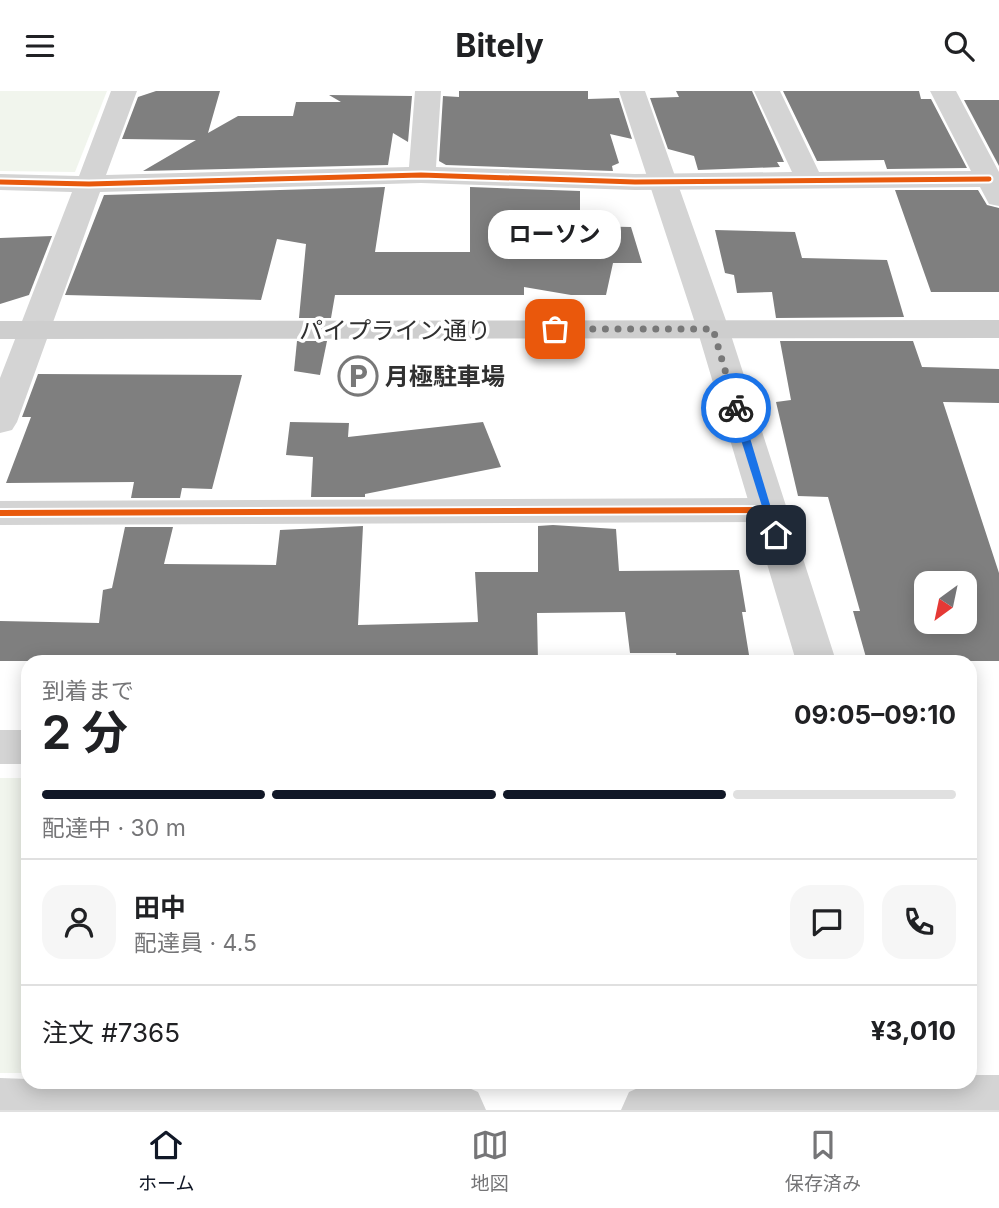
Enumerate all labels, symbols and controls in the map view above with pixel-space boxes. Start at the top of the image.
text: Bitely [455,26,544,65]
icon: menu [21,27,59,65]
icon: search [940,27,978,65]
callout: ローソン [489,210,622,259]
text: ローソン [509,220,601,248]
pin [525,299,585,359]
icon: bag [536,310,574,348]
street label: パイプライン通り [299,316,491,345]
parking icon: 月極駐車場 [337,355,379,397]
place label: 月極駐車場 [385,362,505,391]
courier [701,373,771,443]
icon: bike [717,389,755,427]
pin [746,505,806,565]
icon: home [757,516,795,554]
north arrow [914,571,976,633]
map controls [914,571,977,634]
text: 到着まで [42,677,134,705]
text: 09:05–09:10 [794,699,956,730]
text: 2 分 [42,704,128,760]
text: 配達中 · 30 m [42,814,186,842]
button: person [42,885,116,959]
button: chat [790,885,864,959]
button: phone [882,885,956,959]
text: 田中 [134,892,186,923]
text: 配達員 · 4.5 [134,929,257,957]
text: ¥3,010 [871,1015,956,1046]
text: 注文 #7365 [42,1017,180,1048]
tab: ホーム [138,1126,195,1195]
tab: 地図 [471,1126,509,1195]
tab: 保存済み [785,1126,861,1195]

